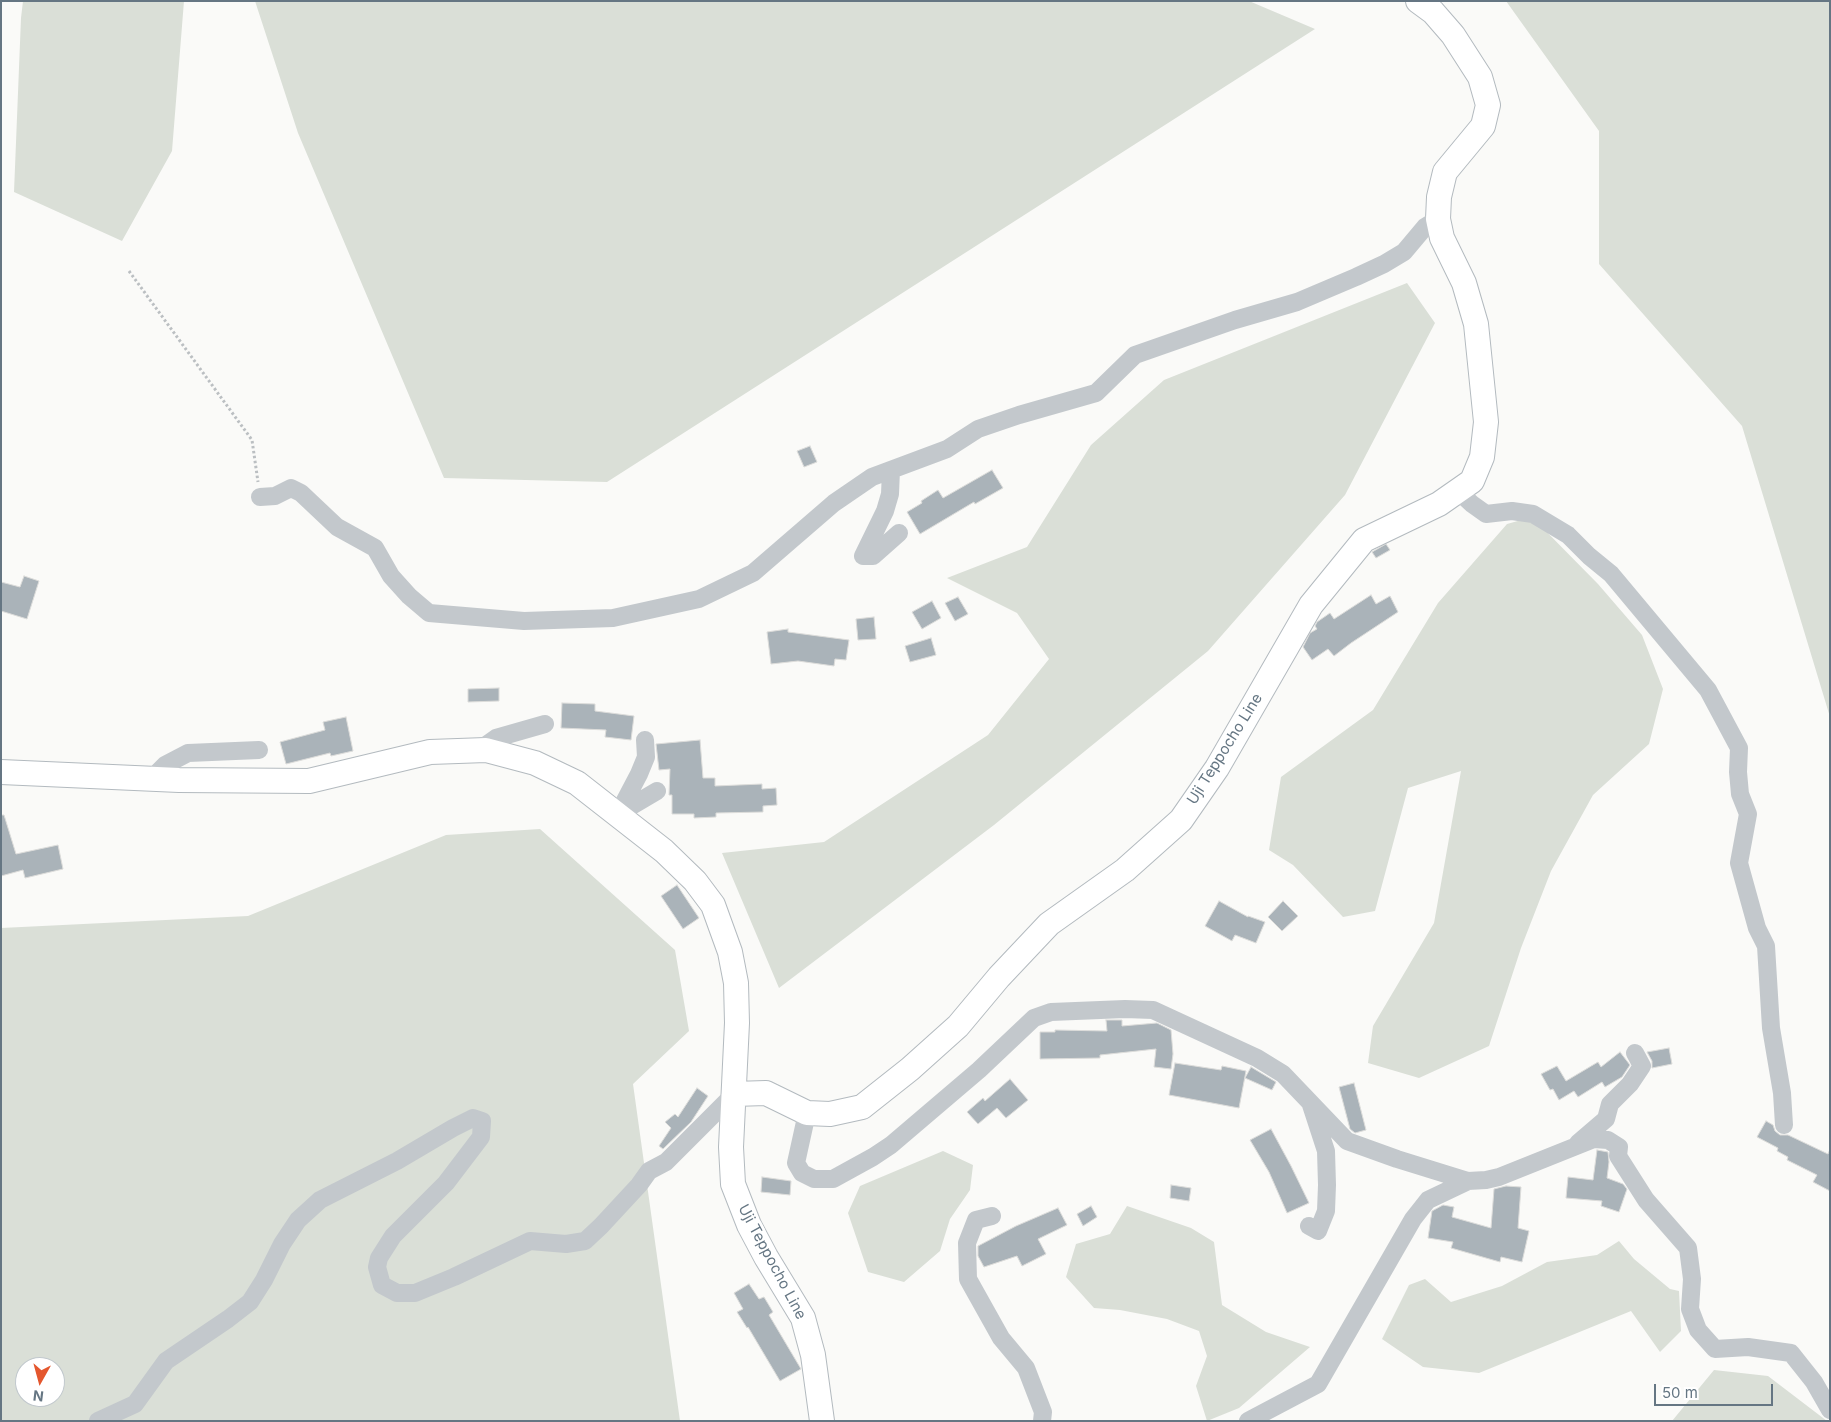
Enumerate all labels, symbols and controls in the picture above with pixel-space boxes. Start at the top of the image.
street label: Uji Teppocho Line [1184,690,1266,808]
street label: Uji Teppocho Line [734,1201,810,1323]
north arrow [15,1357,65,1407]
scale bar [1656,1374,1775,1406]
text: 50 m [1662,1383,1698,1402]
text: N [32,1387,45,1405]

